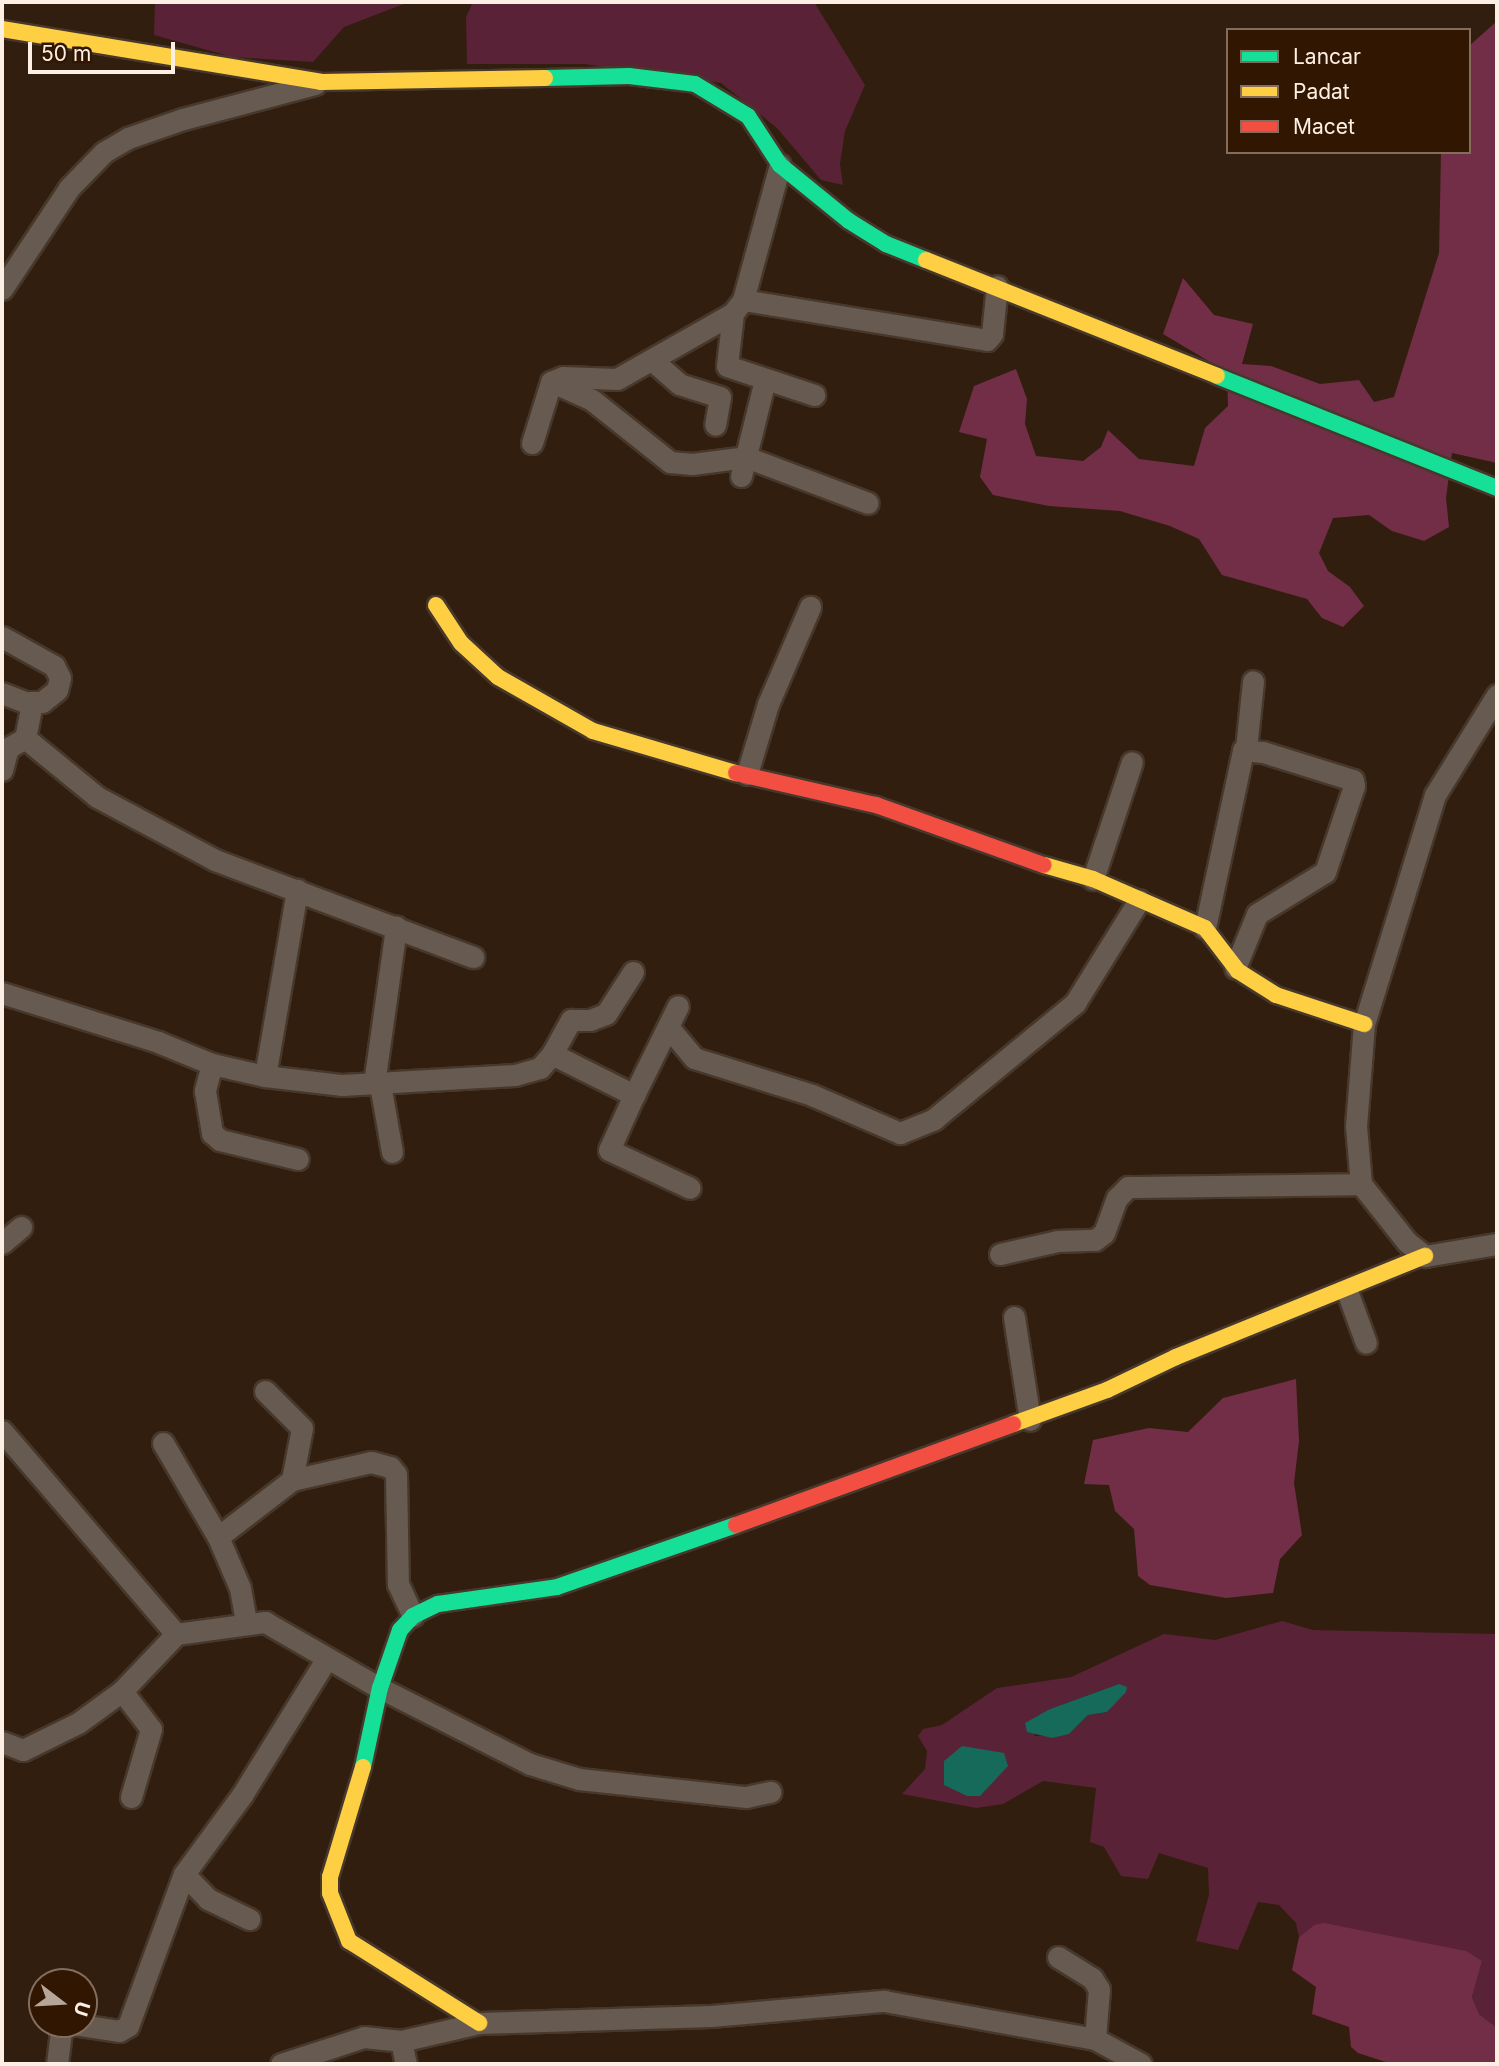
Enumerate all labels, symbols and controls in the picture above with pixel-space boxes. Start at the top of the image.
scale bar [32,28,178,72]
legend [1226,28,1471,154]
text: 50 m [41,41,91,66]
text: Lancar [1293,44,1361,69]
text: Padat [1293,79,1350,104]
text: Macet [1293,114,1355,139]
north arrow [28,1968,98,2038]
text: U [69,1999,95,2019]

